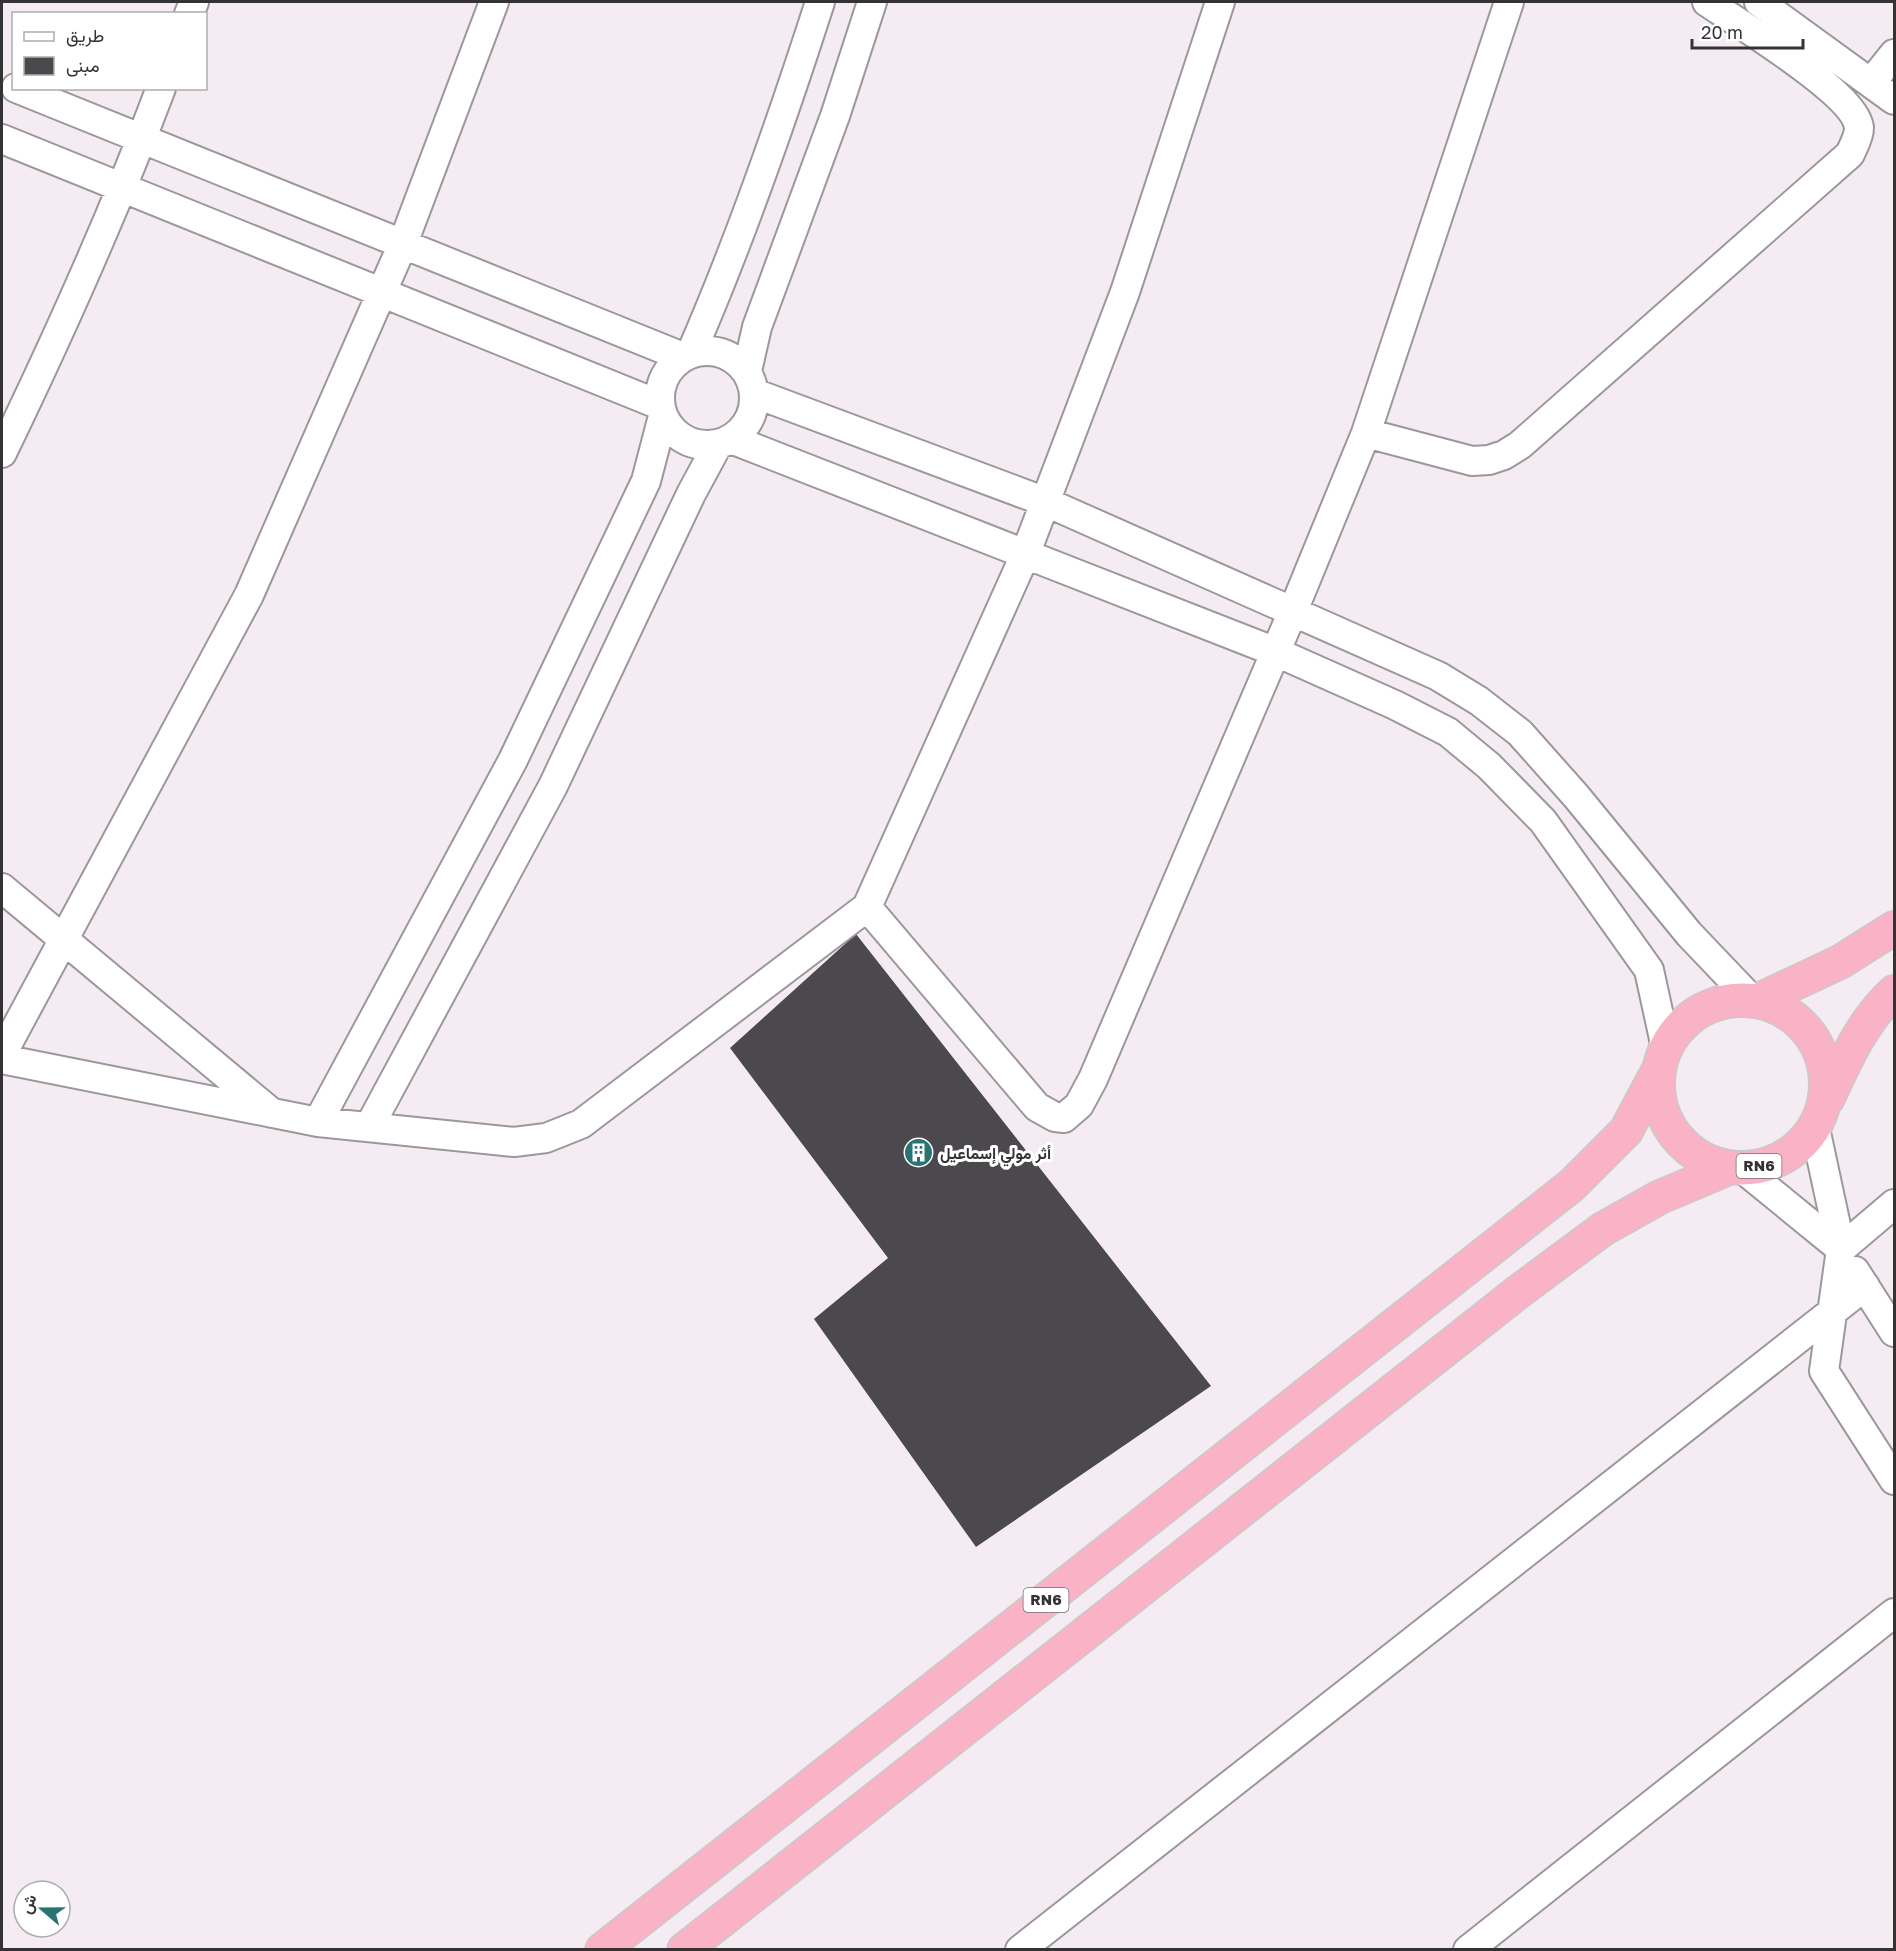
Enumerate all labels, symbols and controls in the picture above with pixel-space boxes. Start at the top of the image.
legend [12,12,207,90]
scale bar [1692,12,1803,50]
text: 20 m [1701,21,1743,43]
text: طريق [66,24,104,47]
text: مبنى [66,54,100,77]
building icon: أثر مولي إسماعيل [903,1137,935,1169]
place label: أثر مولي إسماعيل [940,1143,1051,1167]
road number: RN6 [1736,1154,1782,1178]
road number: RN6 [1024,1588,1068,1612]
north arrow [12,1879,72,1939]
text: ش [15,1891,41,1916]

